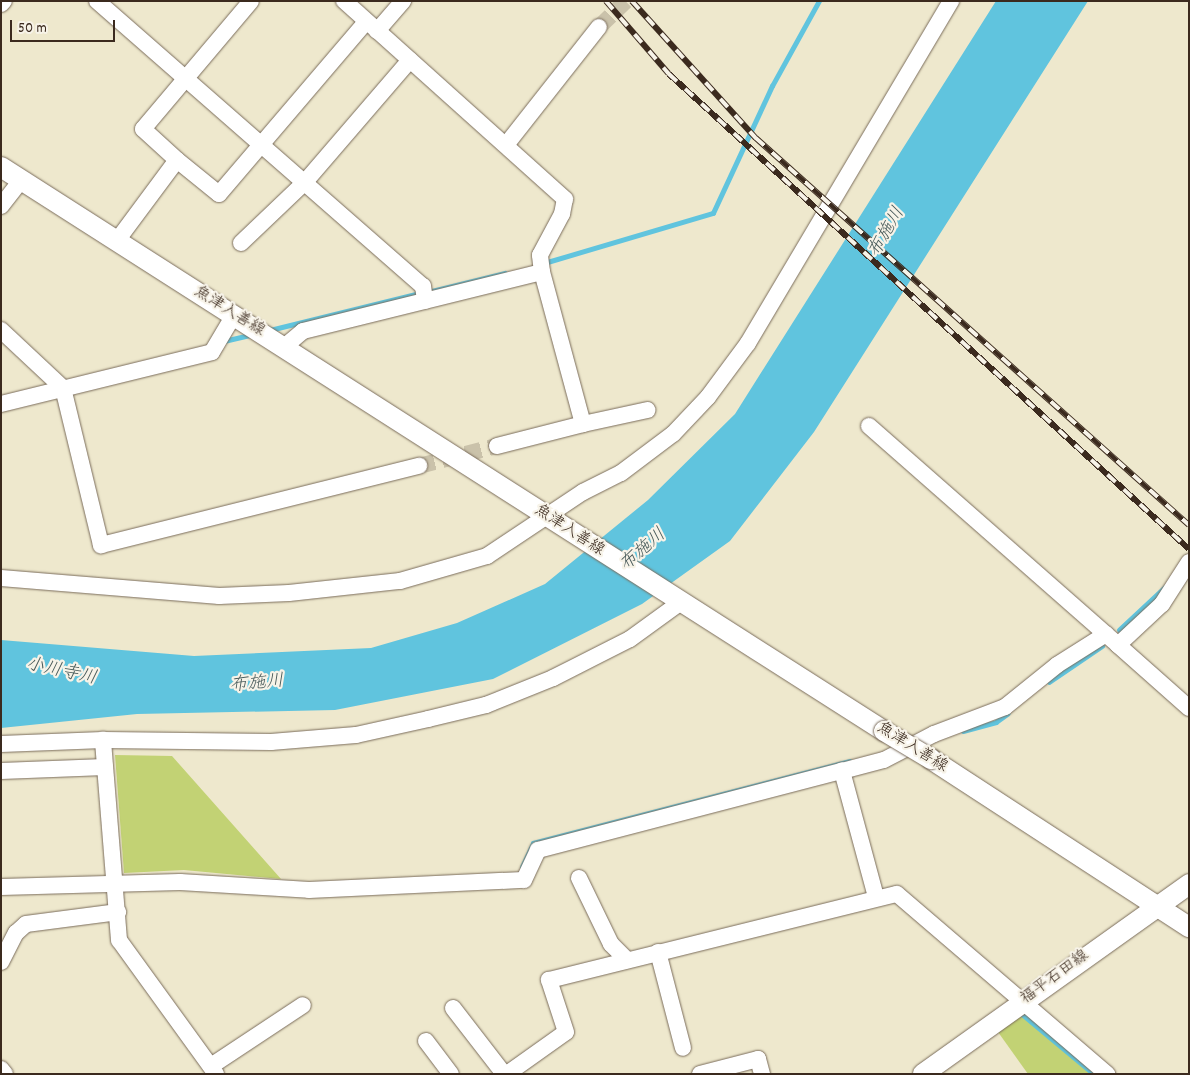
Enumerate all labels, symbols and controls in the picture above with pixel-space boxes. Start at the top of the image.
scale bar [12,10,118,42]
text: 50 m [18,18,47,40]
water label: 布施川 [865,204,911,262]
street label: 魚津入善線 [190,283,268,341]
street label: 魚津入善線 [530,501,608,561]
water label: 布施川 [617,525,671,577]
water label: 小川寺川 [24,655,98,691]
water label: 布施川 [229,672,285,698]
street label: 魚津入善線 [873,719,951,777]
street label: 福平石田線 [1017,947,1093,1009]

